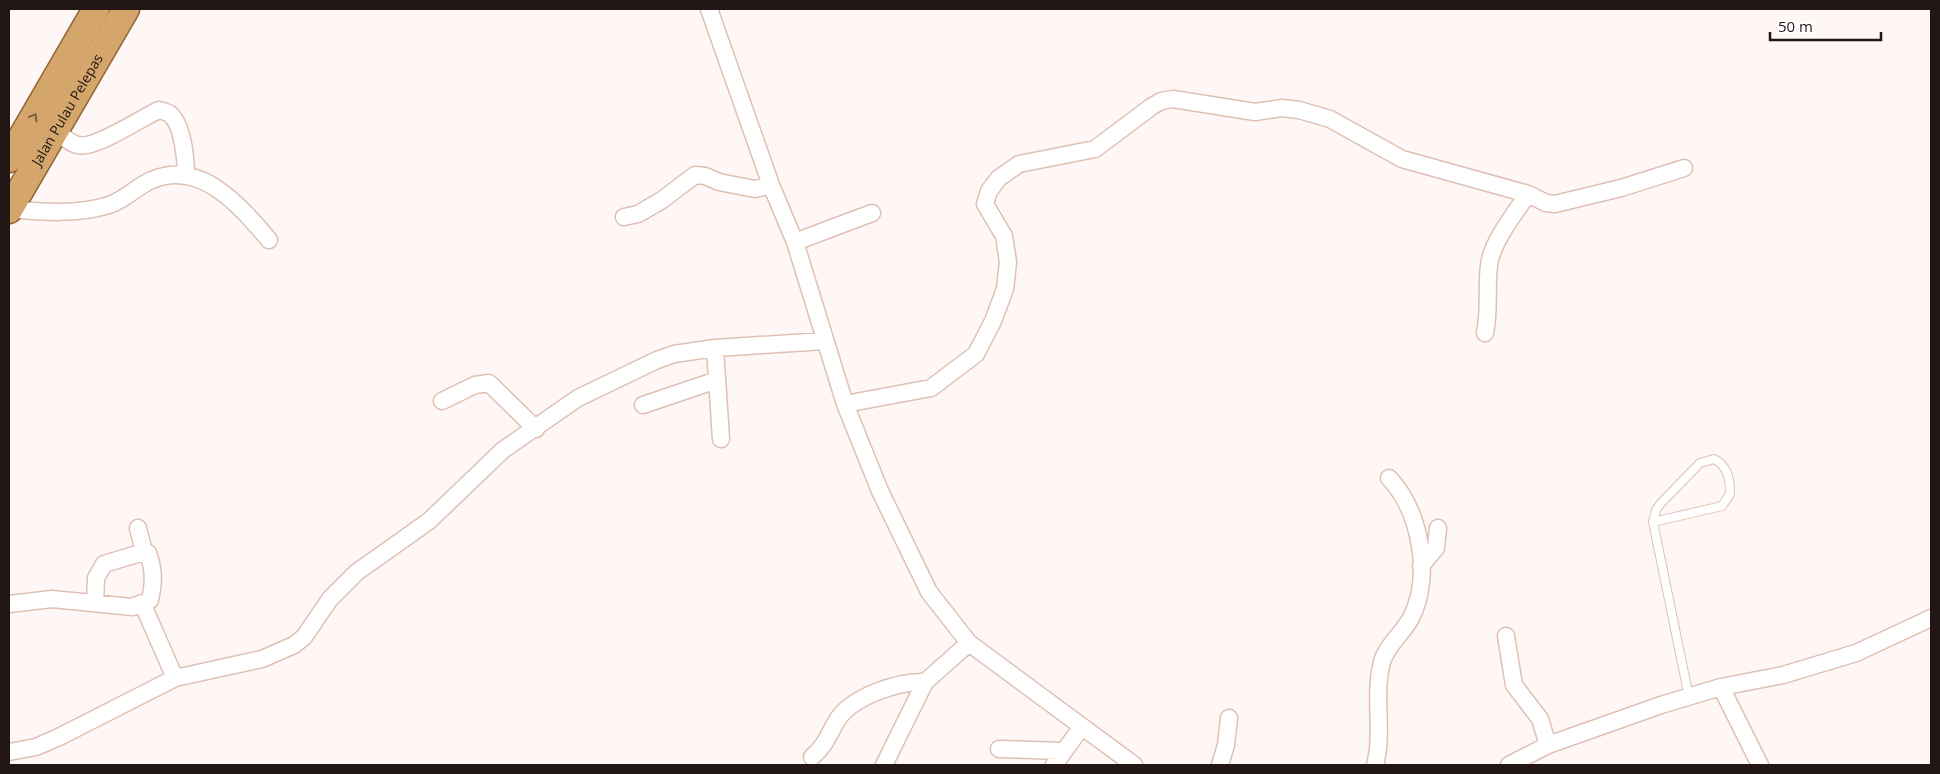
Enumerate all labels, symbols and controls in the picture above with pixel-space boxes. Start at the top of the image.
scale bar [1770,10,1881,42]
text: 50 m [1778,16,1813,36]
street label: Jalan Pulau Pelepas [26,50,107,171]
one-way arrow [27,113,37,122]

